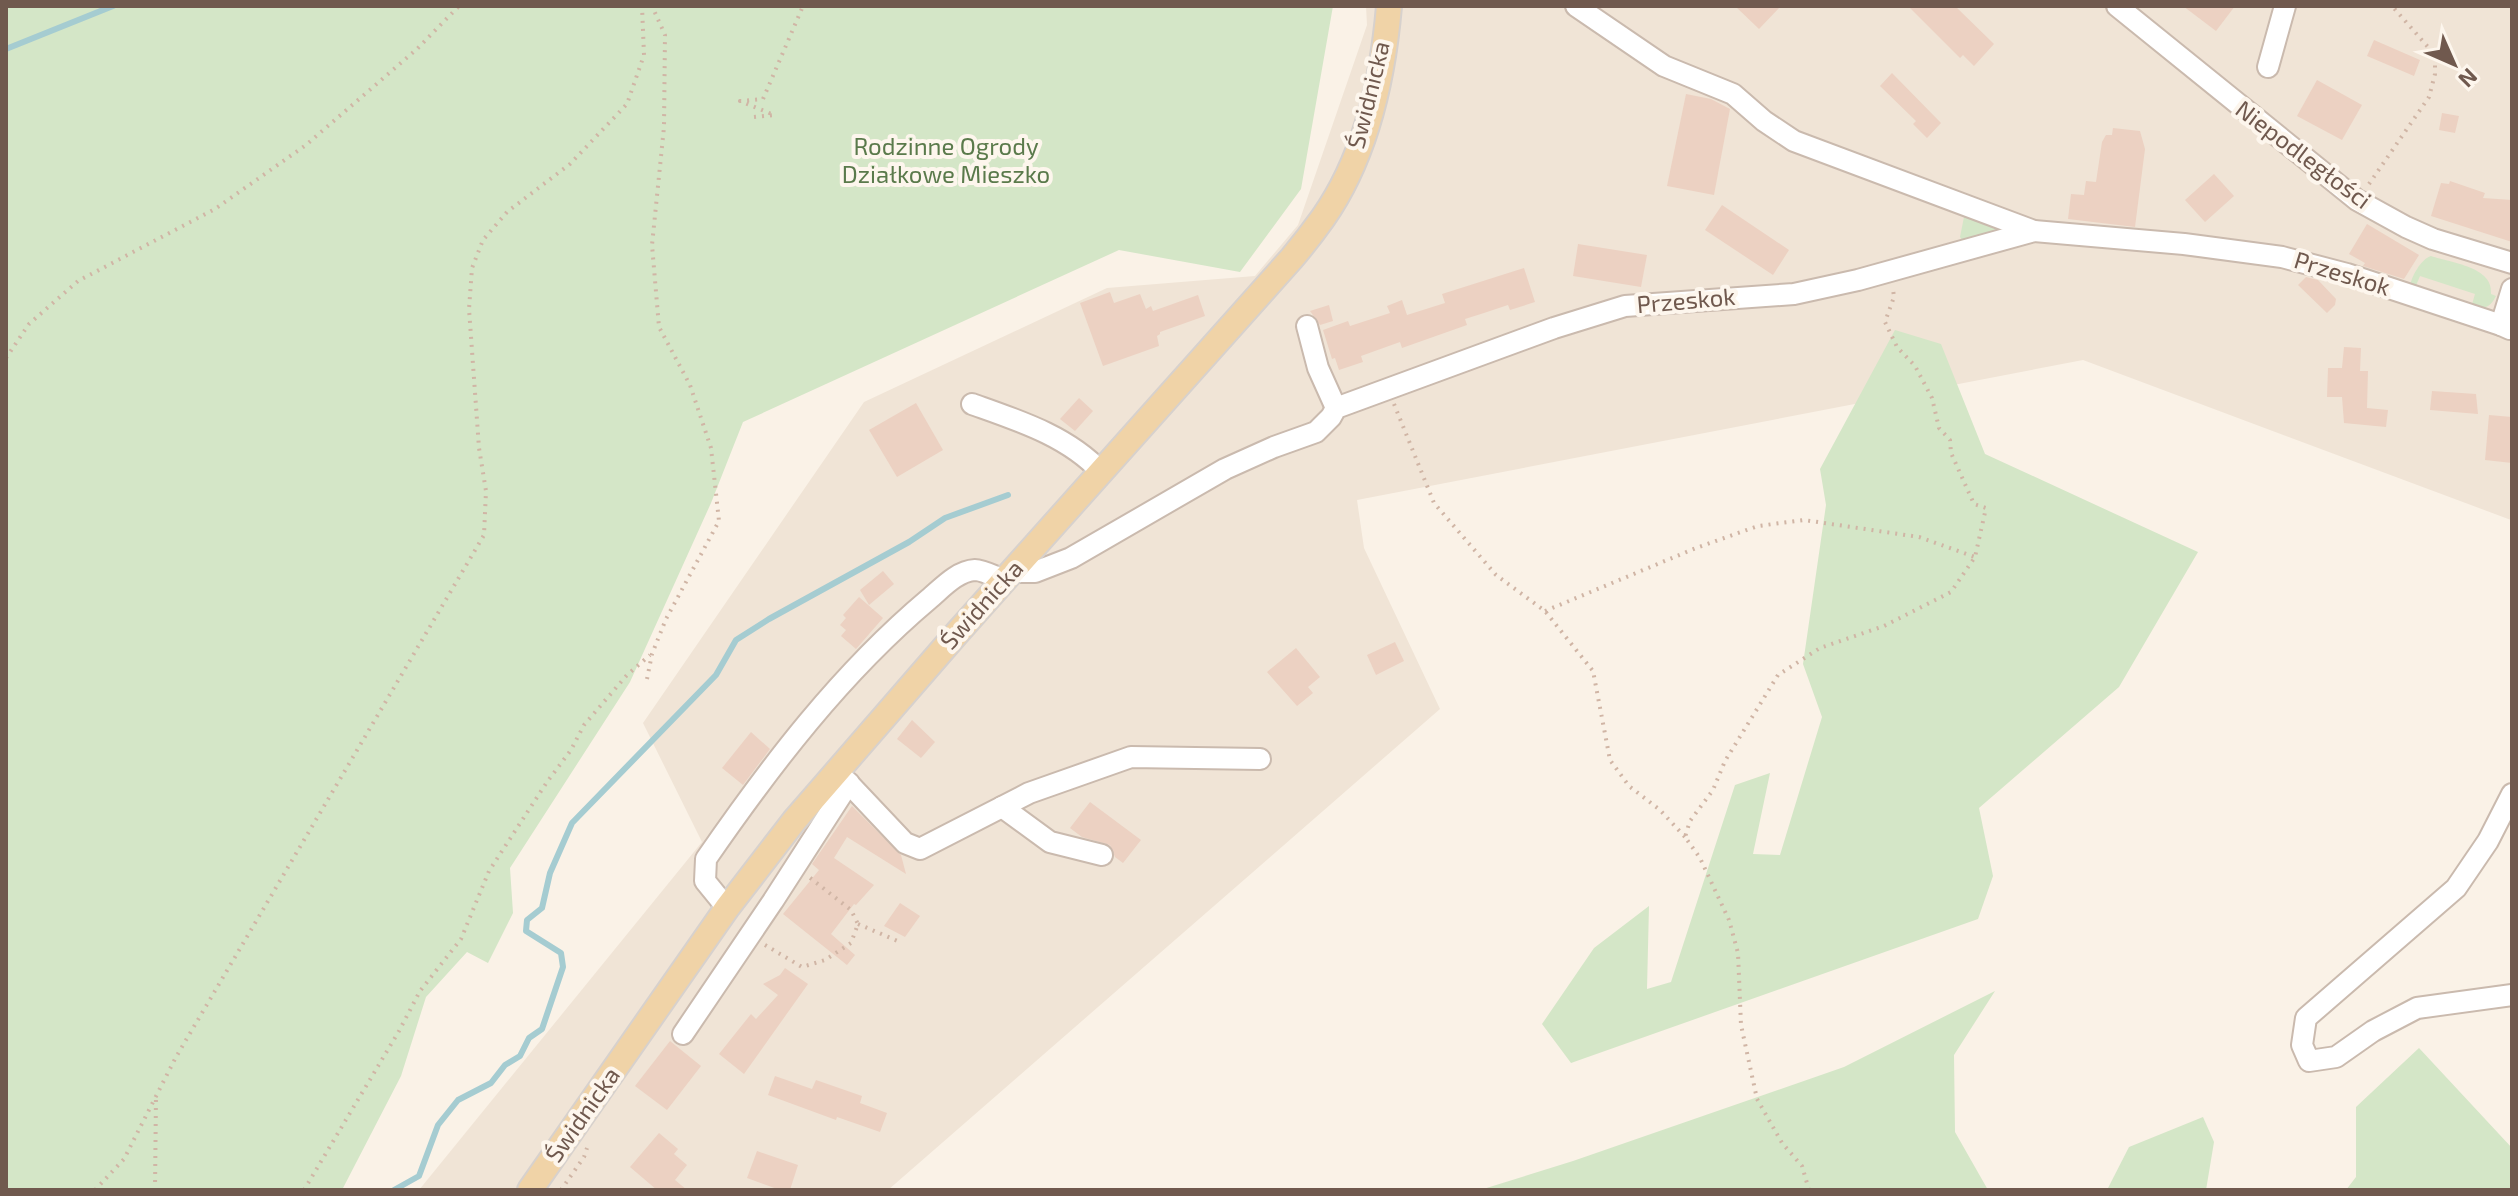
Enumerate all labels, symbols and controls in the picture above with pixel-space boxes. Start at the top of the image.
north arrow [2414,24,2494,104]
street label: Świdnicka [1340,38,1395,151]
text: N [2454,64,2484,94]
street label: Niepodległości [2231,94,2377,214]
park label: Rodzinne Ogrody Działkowe Mieszko [842,131,1050,188]
street label: Przeskok [2291,244,2394,301]
street label: Przeskok [1635,281,1736,318]
street label: Świdnicka [933,553,1028,655]
street label: Świdnicka [538,1061,625,1167]

